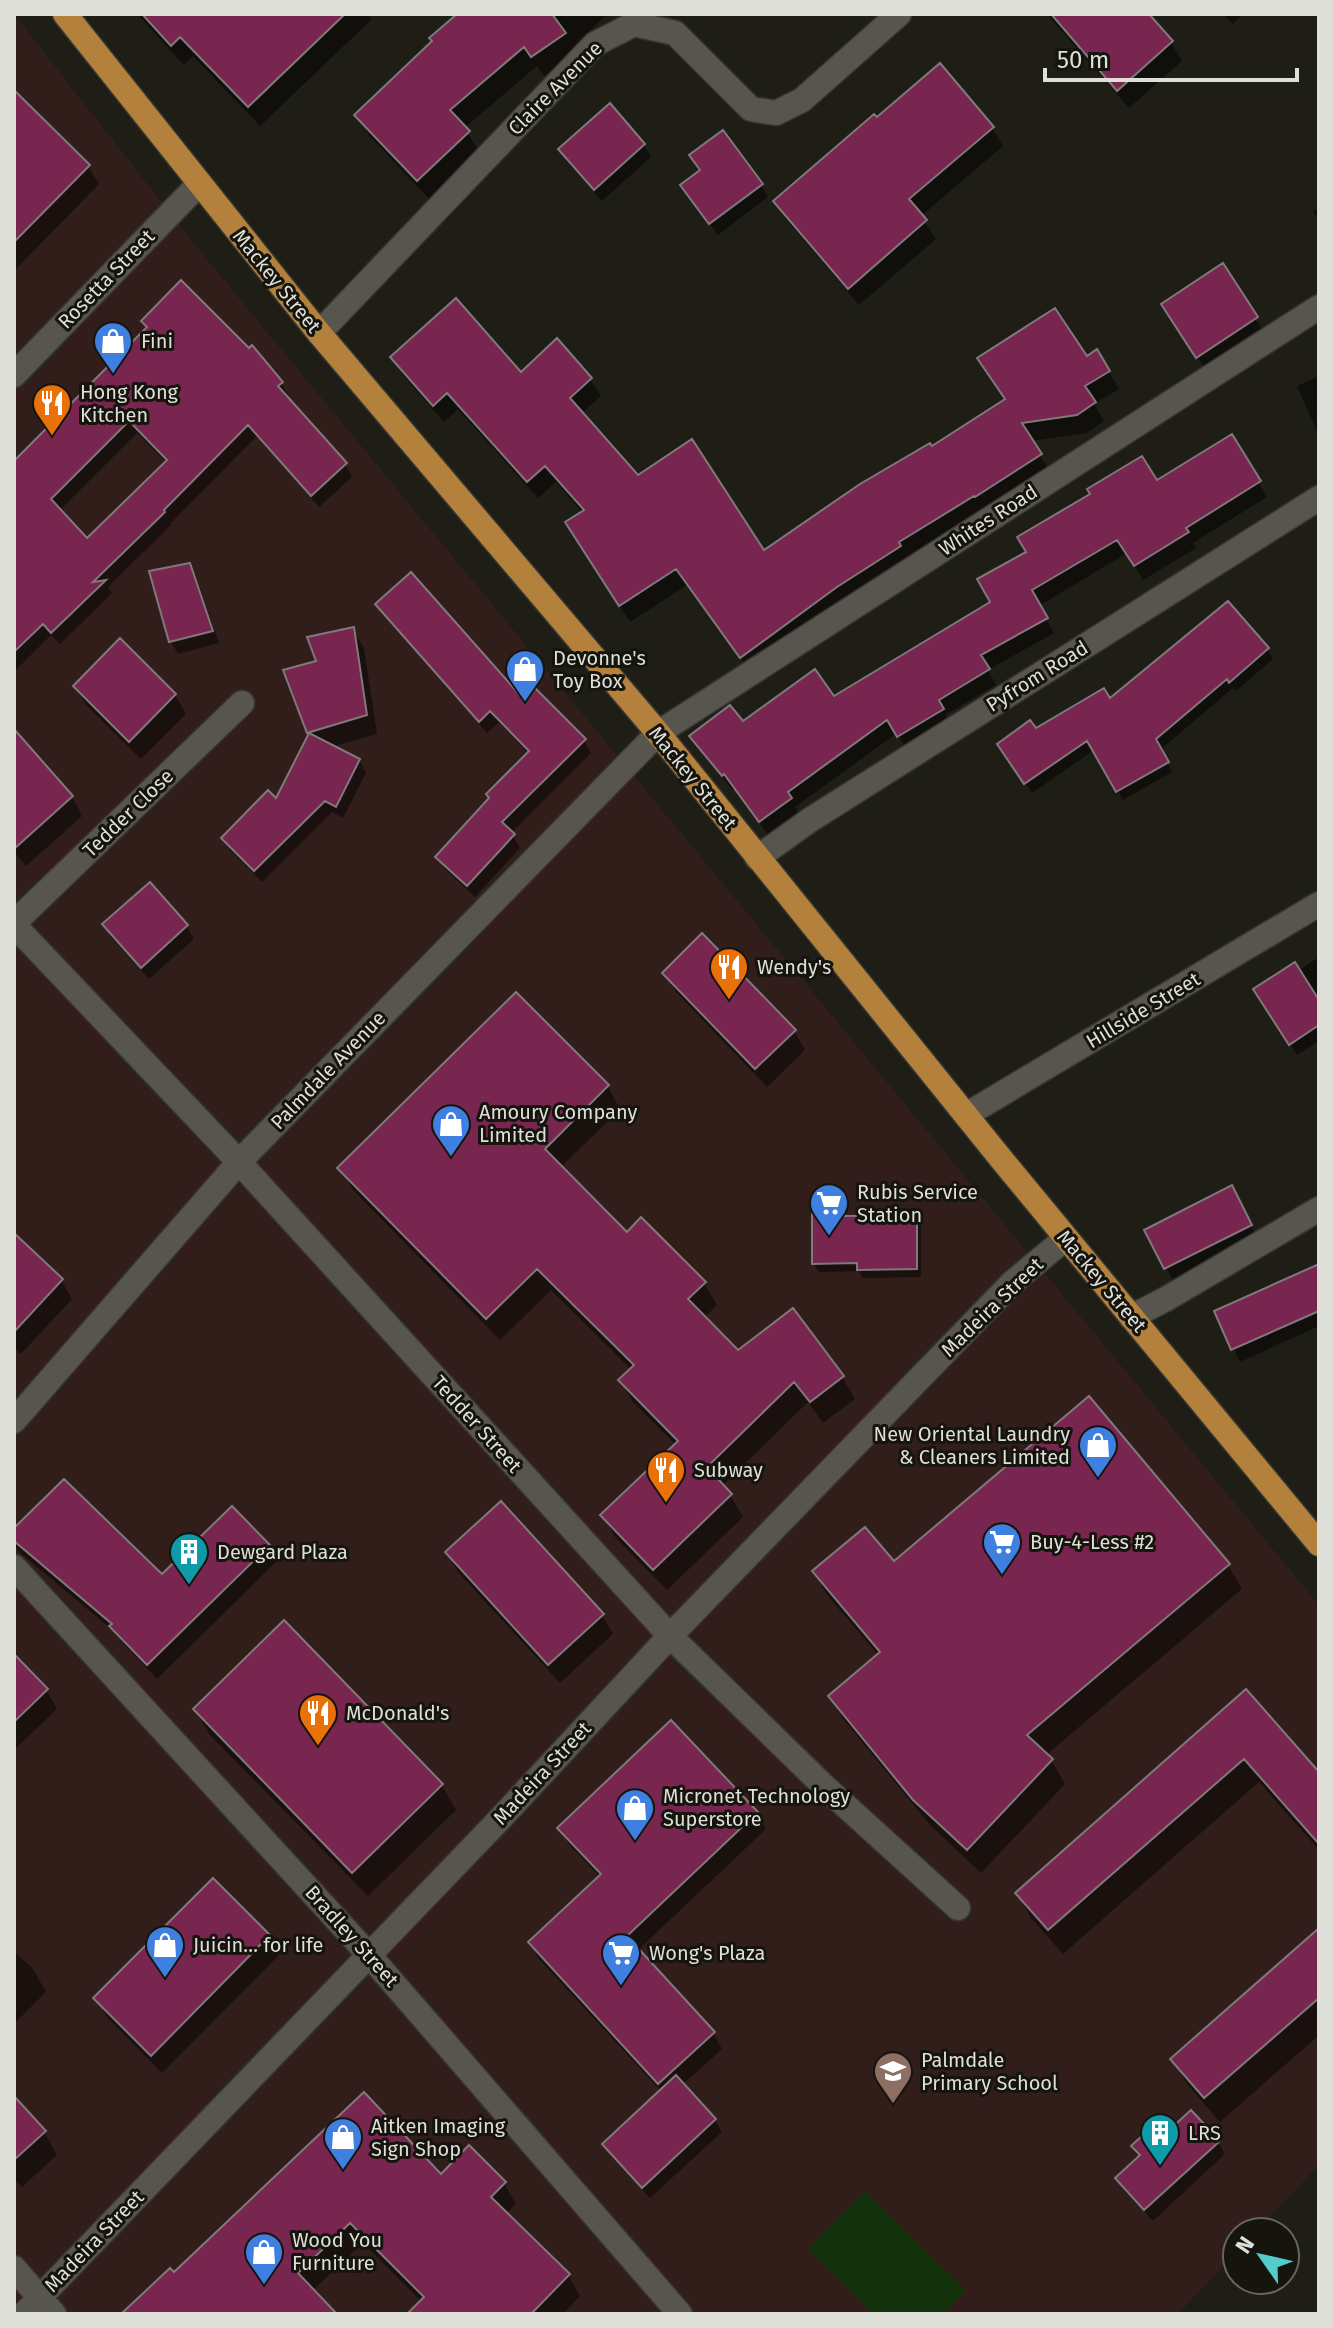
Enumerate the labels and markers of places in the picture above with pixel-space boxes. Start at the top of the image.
shop icon: Fini [92,320,134,375]
place label: Fini [141,329,173,353]
place label: Hong Kong Kitchen [80,380,179,427]
restaurant icon: Hong Kong Kitchen [31,382,73,437]
place label: Devonne's Toy Box [553,646,646,693]
shop icon: Devonne's Toy Box [504,648,546,703]
restaurant icon: Wendy's [708,946,750,1001]
place label: Wendy's [757,955,831,979]
place label: Amoury Company Limited [479,1100,638,1147]
shop icon: Amoury Company Limited [430,1103,472,1158]
place label: Rubis Service Station [857,1180,978,1227]
supermarket icon: Rubis Service Station [808,1182,850,1237]
place label: New Oriental Laundry & Cleaners Limited [874,1422,1070,1469]
shop icon: New Oriental Laundry & Cleaners Limited [1077,1424,1119,1479]
restaurant icon: Subway [645,1449,687,1504]
place label: Subway [694,1458,763,1482]
supermarket icon: Buy-4-Less #2 [981,1521,1023,1576]
place label: Buy-4-Less #2 [1030,1530,1154,1554]
building icon: Dewgard Plaza [168,1531,210,1586]
place label: Dewgard Plaza [217,1540,348,1564]
restaurant icon: McDonald's [297,1692,339,1747]
place label: McDonald's [346,1701,449,1725]
place label: Micronet Technology Superstore [663,1784,850,1831]
shop icon: Micronet Technology Superstore [614,1787,656,1842]
shop icon: Juicin… for life [144,1924,186,1979]
supermarket icon: Wong's Plaza [600,1932,642,1987]
place label: Juicin… for life [193,1933,323,1957]
place label: Wong's Plaza [649,1941,765,1965]
place label: Palmdale Primary School [921,2048,1058,2095]
school or university icon: Palmdale Primary School [872,2050,914,2105]
building icon: LRS [1139,2112,1181,2167]
place label: Aitken Imaging Sign Shop [371,2114,506,2161]
shop icon: Aitken Imaging Sign Shop [322,2116,364,2171]
place label: LRS [1188,2121,1221,2145]
place label: Wood You Furniture [292,2228,382,2275]
shop icon: Wood You Furniture [243,2231,285,2286]

